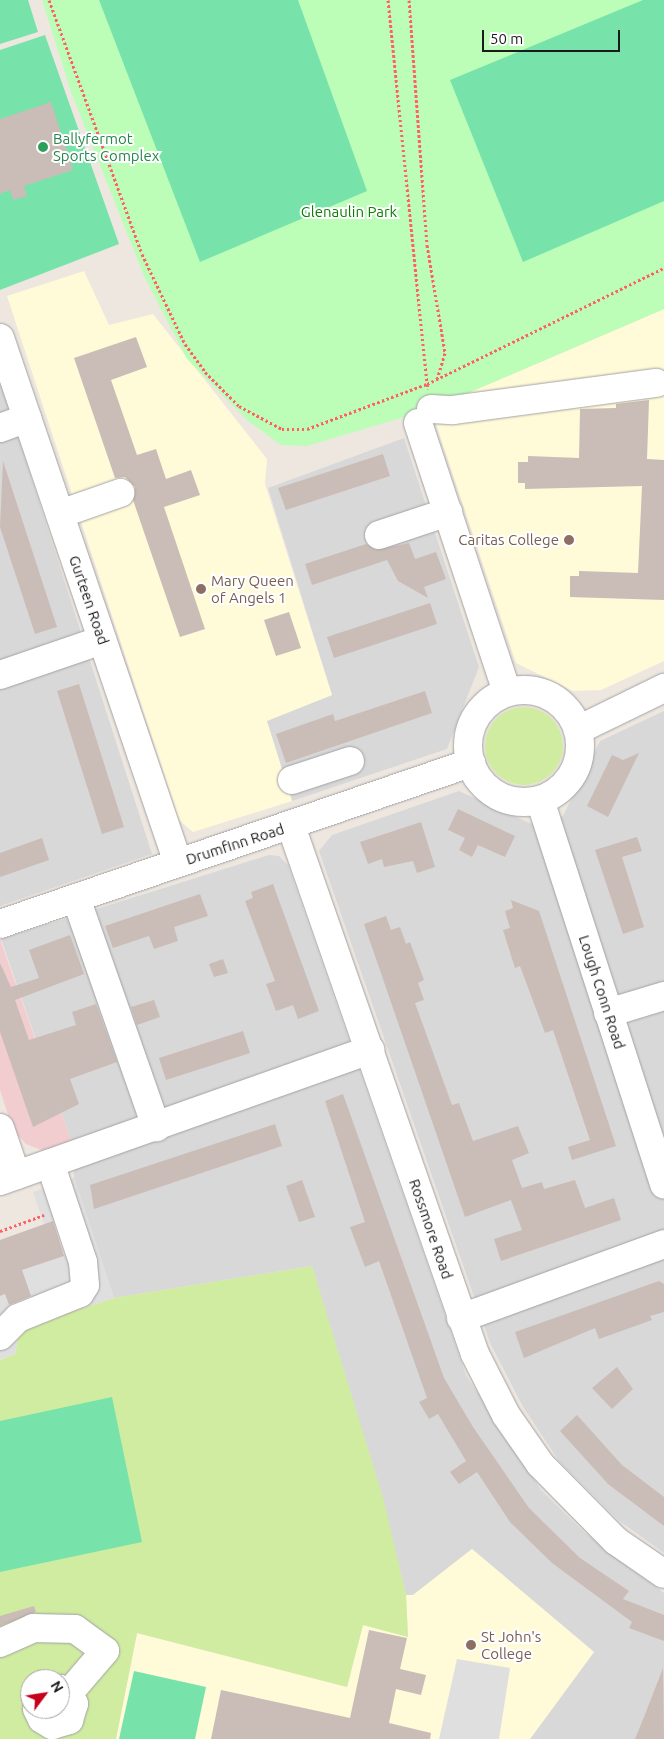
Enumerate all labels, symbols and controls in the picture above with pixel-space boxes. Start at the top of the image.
scale bar [484,20,622,52]
text: 50 m [490,30,523,47]
place label: Ballyfermot Sports Complex [53,129,159,164]
marker: Ballyfermot Sports Complex [37,141,49,153]
park label: Glenaulin Park [301,203,397,221]
place label: Caritas College [458,531,559,549]
marker: Caritas College [563,534,575,546]
street label: Gurteen Road [65,553,113,647]
place label: Mary Queen of Angels 1 [211,571,294,606]
marker: Mary Queen of Angels 1 [195,583,207,595]
street label: Drumfinn Road [184,820,286,868]
street label: Lough Conn Road [575,933,629,1051]
street label: Rossmore Road [405,1177,457,1281]
place label: St John's College [481,1627,541,1662]
marker: St John's College [465,1639,477,1651]
north arrow [20,1669,70,1719]
text: N [47,1678,67,1695]

